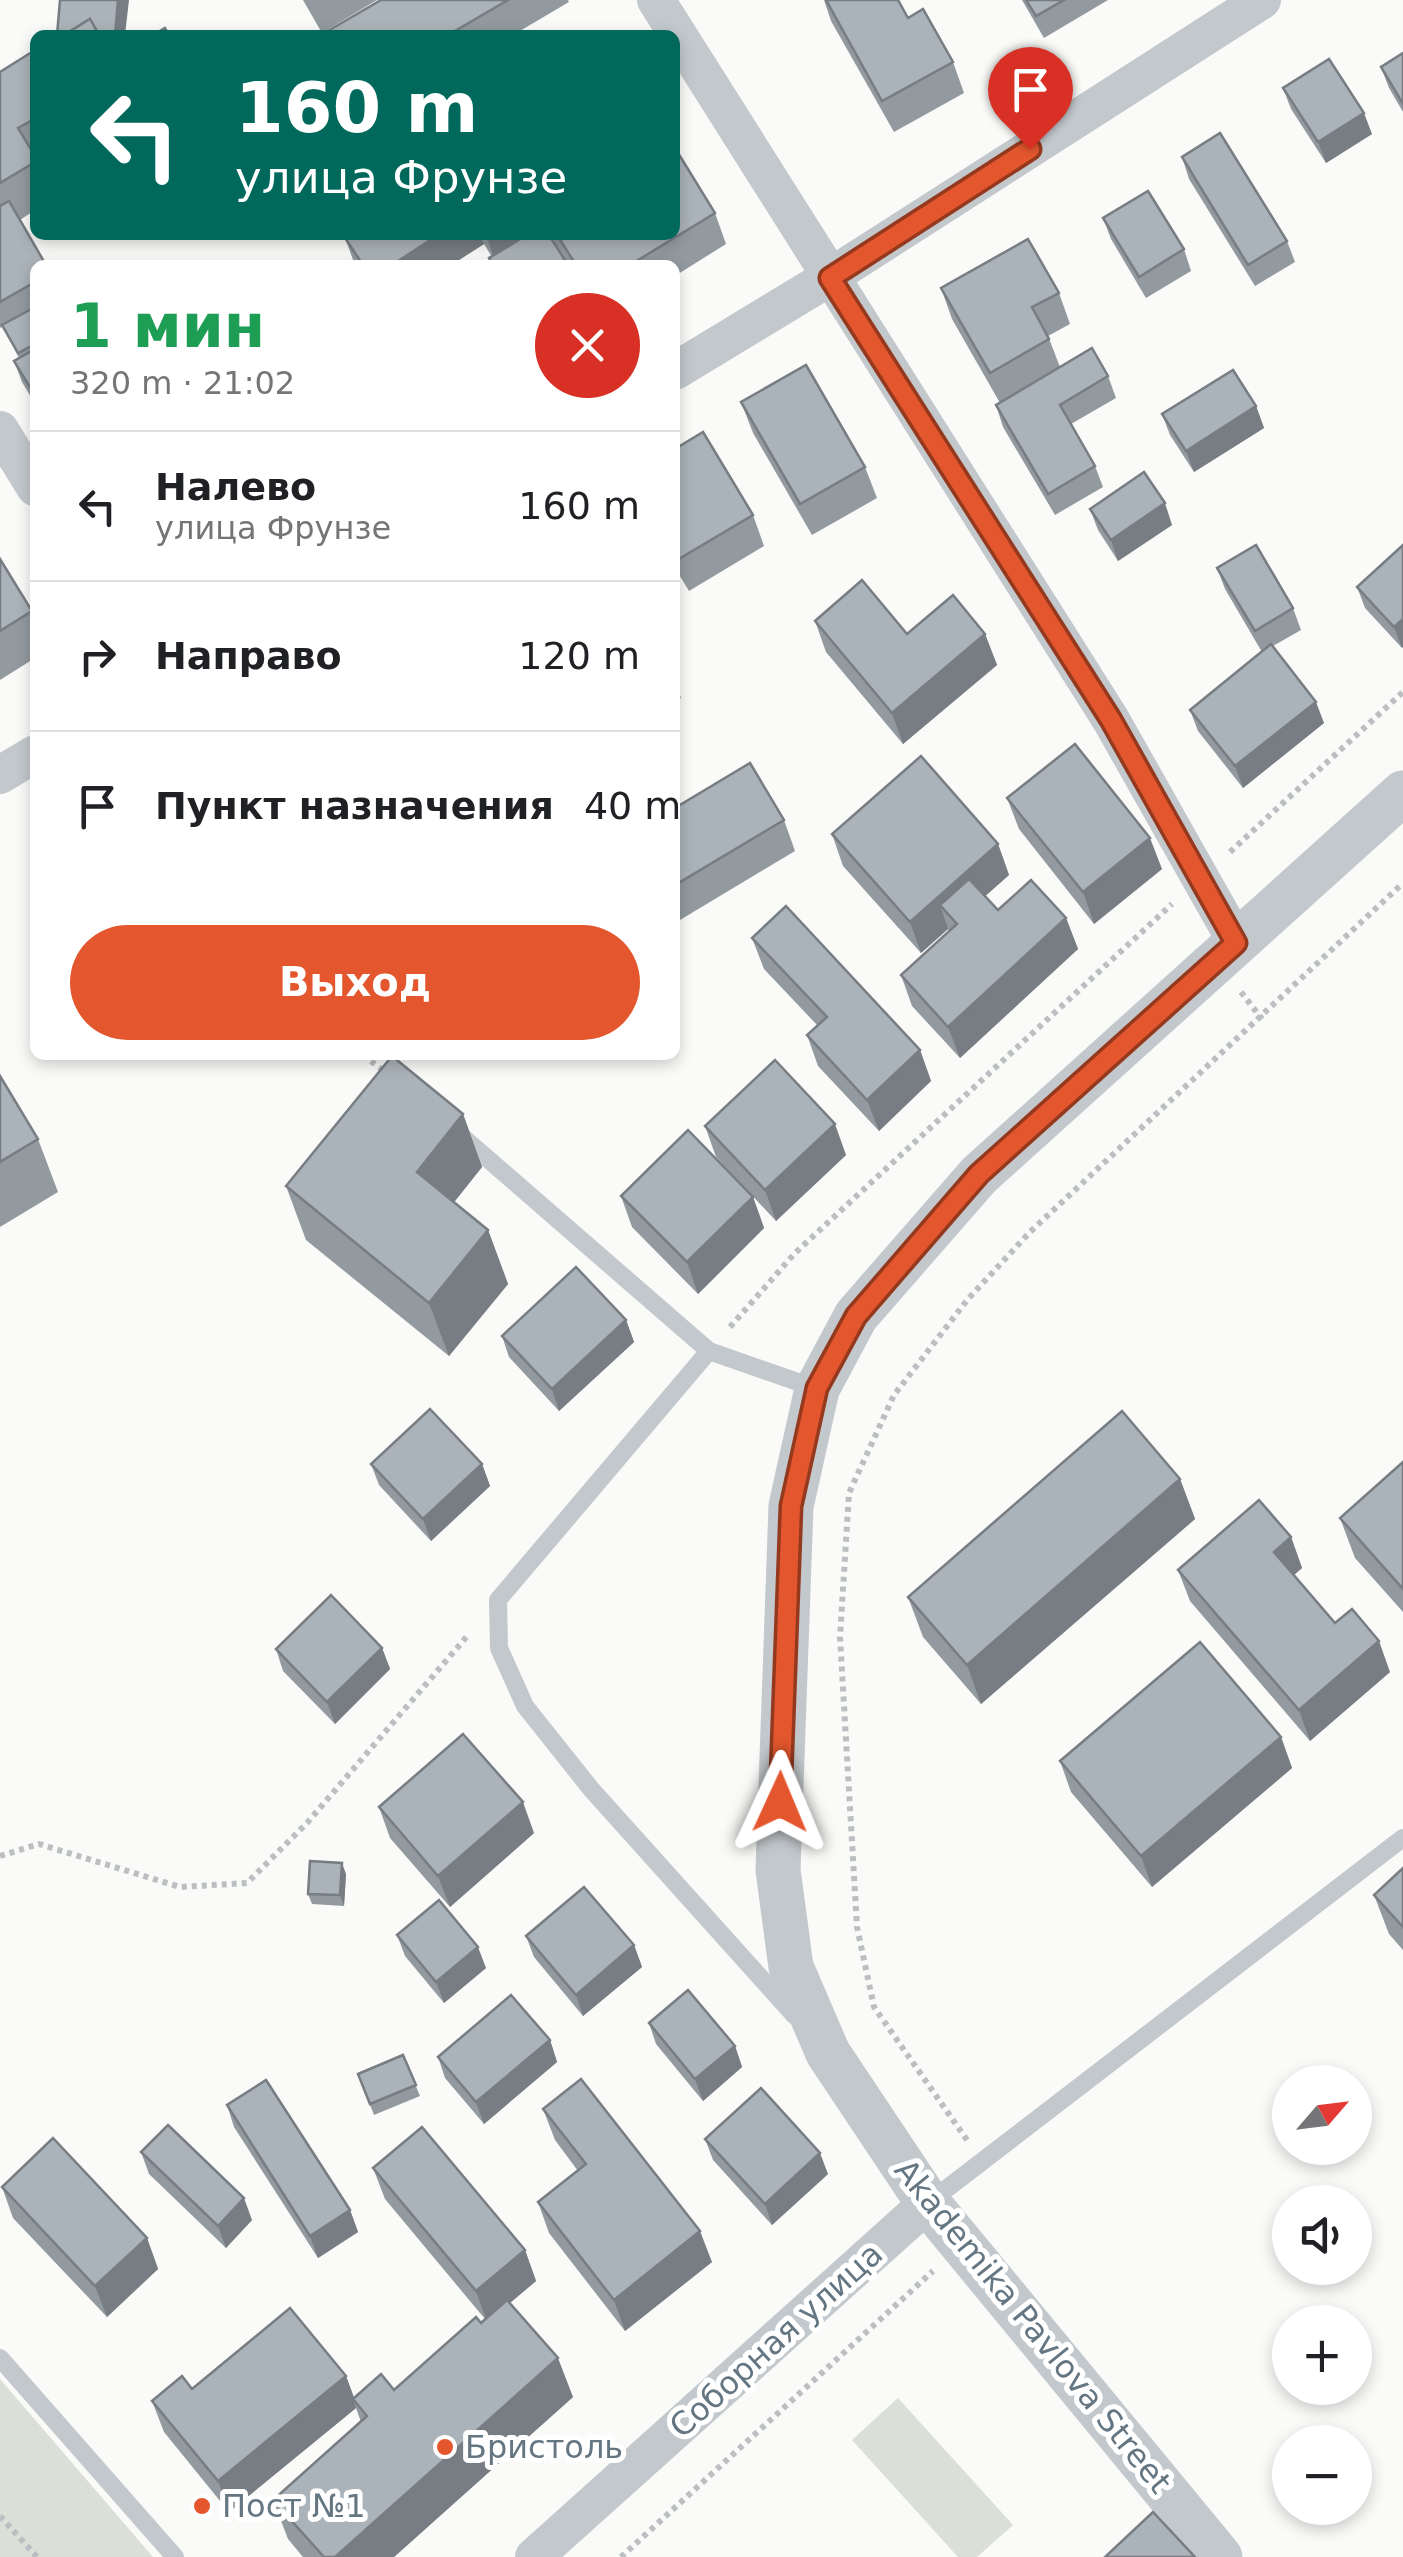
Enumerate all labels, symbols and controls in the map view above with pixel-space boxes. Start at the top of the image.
pin [988,47,1073,150]
icon: arrive [1003,62,1058,117]
text: 160 m [235,67,478,149]
icon: left [70,70,200,200]
text: улица Фрунзе [235,151,567,204]
text: 1 мин [70,291,265,361]
button: close [535,293,640,398]
text: 320 m · 21:02 [70,364,295,402]
text: Налево [155,465,316,509]
icon: left [70,479,125,534]
text: 160 m [518,484,640,528]
text: улица Фрунзе [155,509,391,547]
icon: right [70,629,125,684]
text: Направо [155,634,342,678]
text: 120 m [518,634,640,678]
icon: arrive [70,779,125,834]
text: Пункт назначения [155,784,554,828]
text: 40 m [584,784,681,828]
button: Выход [70,925,640,1040]
position arrow [728,1750,832,1854]
north arrow [1272,2065,1372,2165]
map controls [1272,2065,1372,2525]
street label: Akademika Pavlova Street [887,2152,1179,2500]
button: sound [1272,2185,1372,2285]
street label: Соборная улица [662,2235,890,2445]
button: + [1272,2305,1372,2405]
button: − [1272,2425,1372,2525]
place label: Бристоль [465,2428,623,2466]
marker: Бристоль [434,2436,456,2458]
place label: Пост №1 [222,2487,366,2525]
marker: Пост №1 [191,2495,213,2517]

